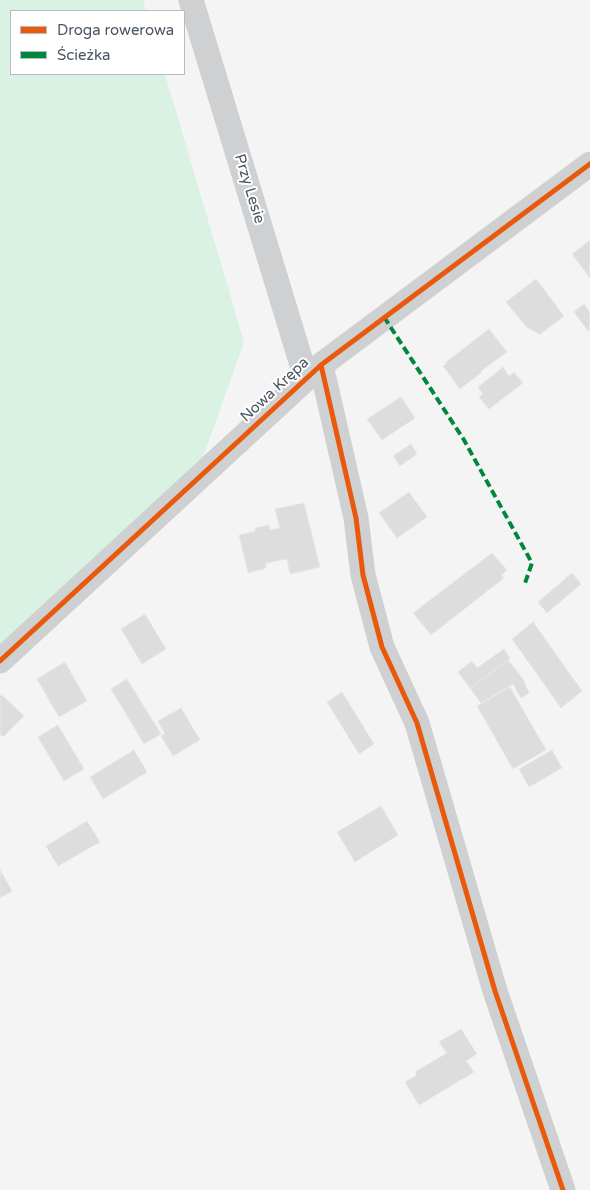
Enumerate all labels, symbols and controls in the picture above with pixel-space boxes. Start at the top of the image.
legend [10,10,185,75]
text: Droga rowerowa [57,21,174,39]
text: Ścieżka [57,46,110,64]
street label: Przy Lesie [230,152,268,226]
street label: Nowa Krępa [237,354,313,426]

